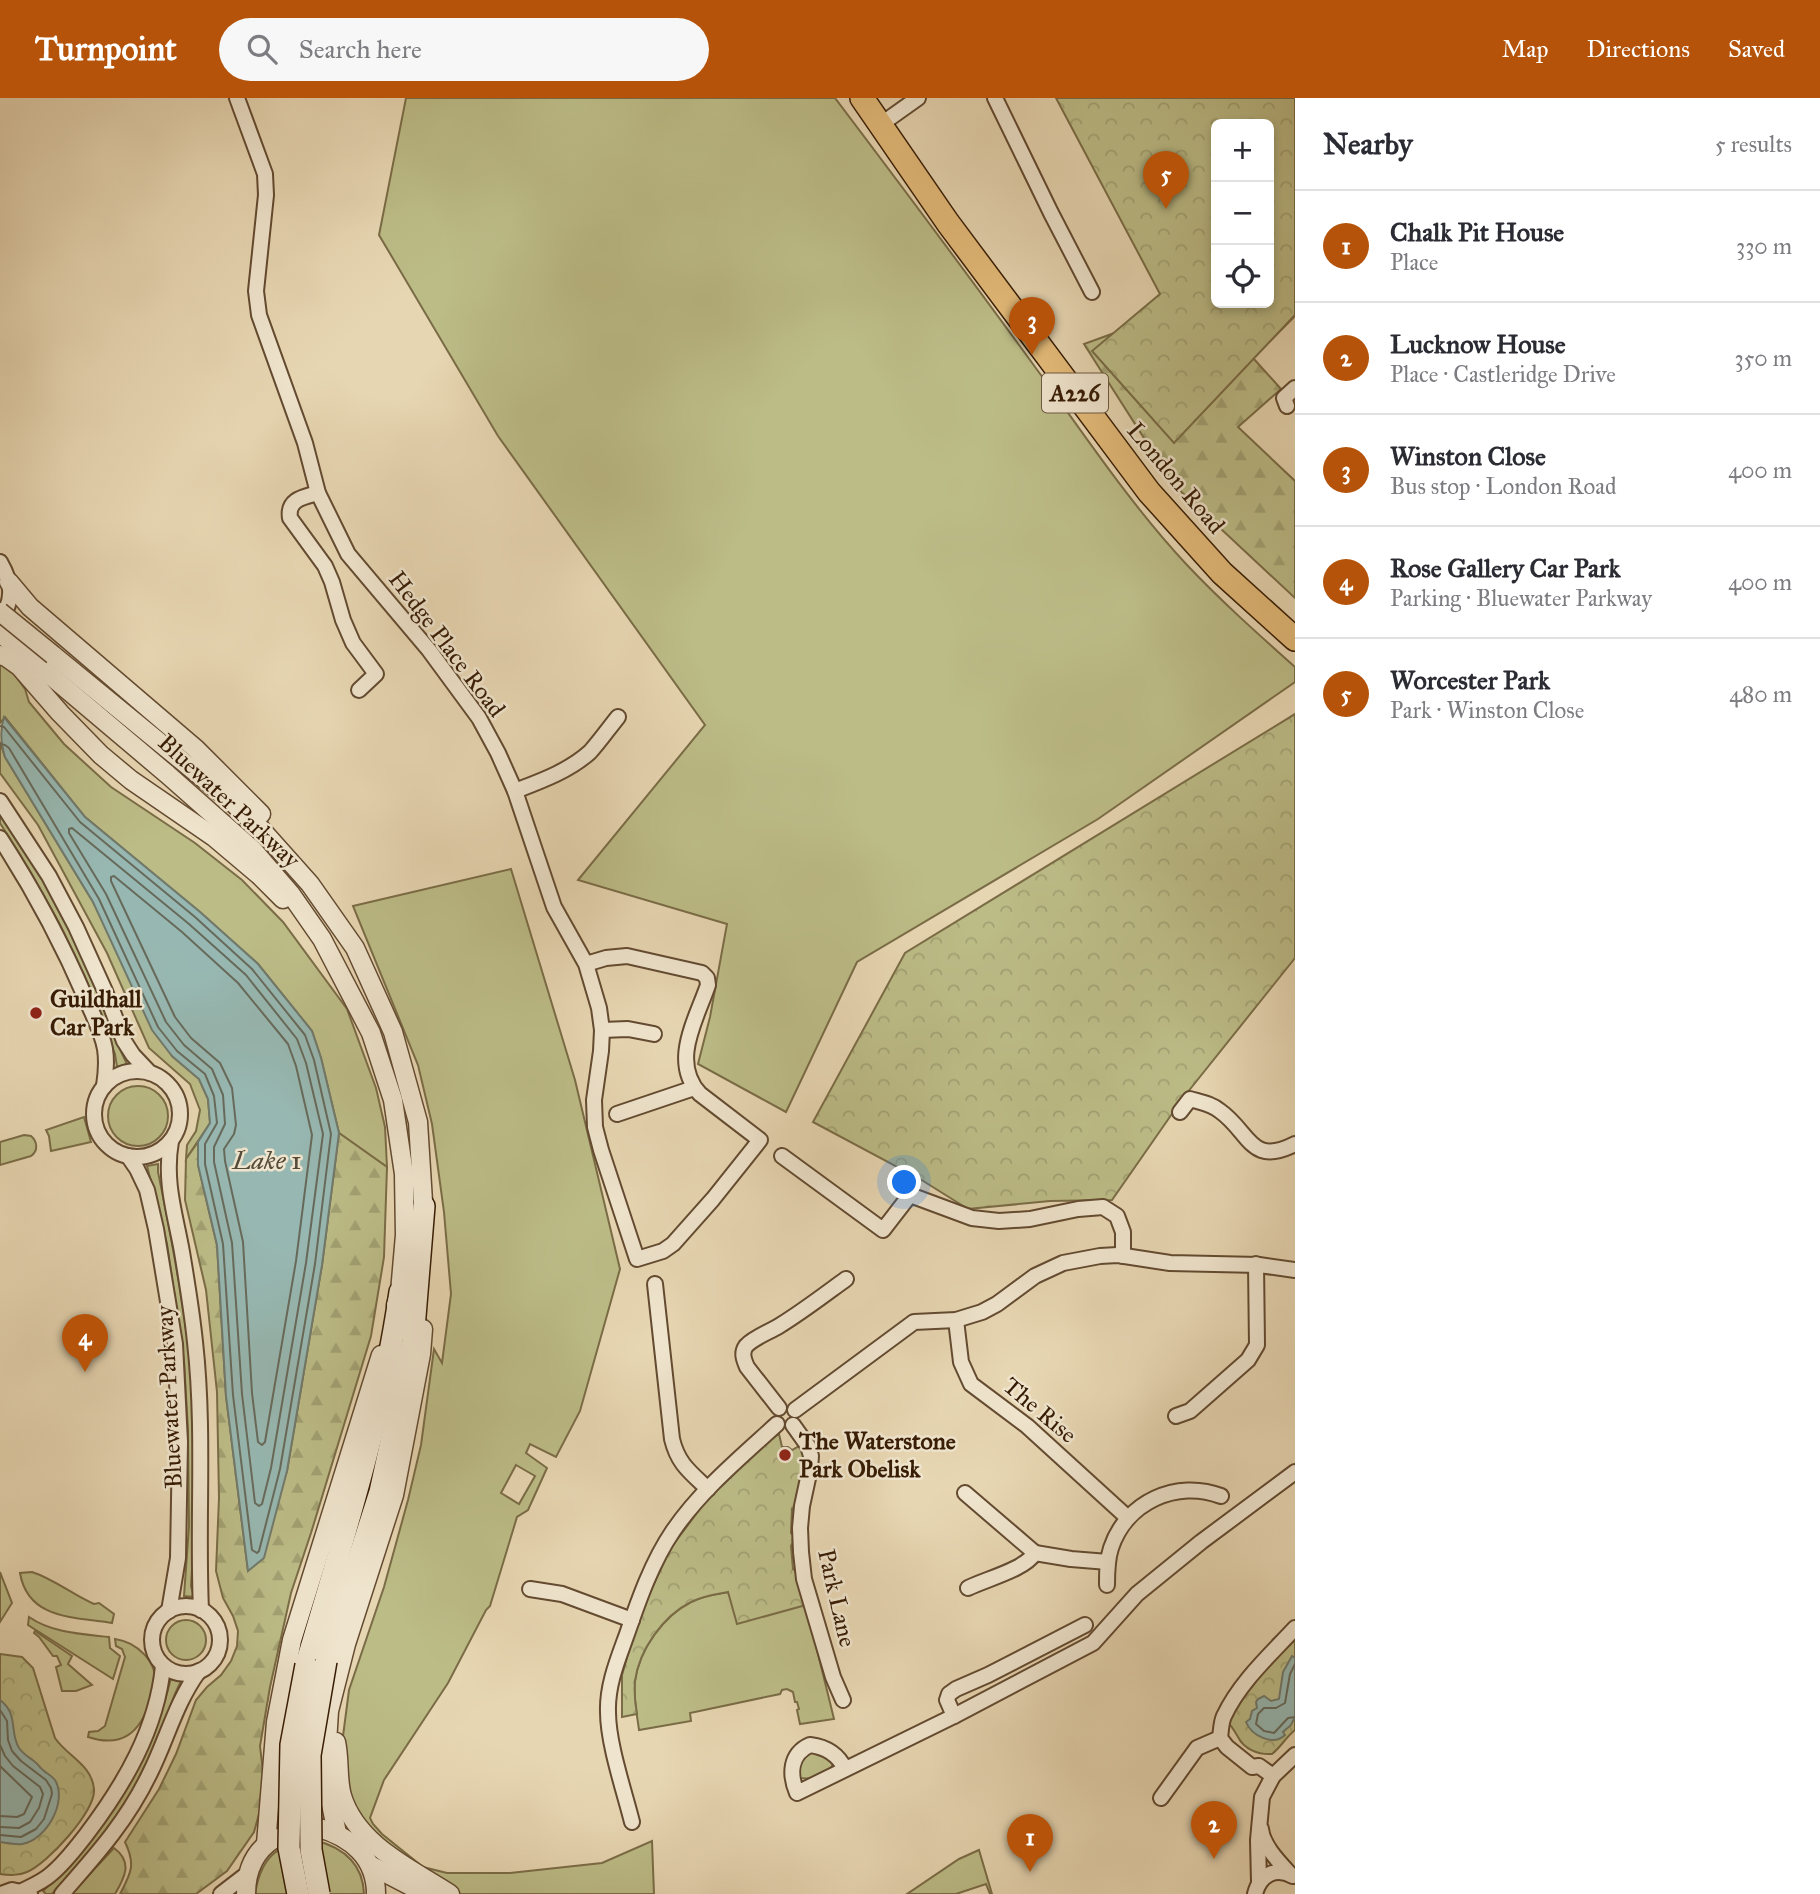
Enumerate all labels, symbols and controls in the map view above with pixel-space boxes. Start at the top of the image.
search box [219,18,709,81]
text: Turnpoint [35,29,177,69]
icon: search [243,30,281,68]
text: Search here [299,33,422,65]
text: Map [1502,34,1549,64]
text: Directions [1587,34,1690,64]
text: Saved [1728,34,1785,64]
map controls [1211,119,1274,308]
button: + [1211,119,1274,182]
text: Nearby [1323,126,1413,162]
text: 5 results [1715,130,1792,158]
pin: 5 [1143,151,1189,209]
button: − [1211,182,1274,245]
text: Chalk Pit House [1390,216,1564,248]
text: 1 [1341,232,1351,260]
text: 330 m [1736,232,1792,260]
button: locate [1211,245,1274,308]
text: Place [1390,248,1438,276]
pin: 3 [1009,297,1055,355]
text: Lucknow House [1390,328,1566,360]
text: 2 [1340,344,1352,372]
text: 350 m [1734,344,1792,372]
text: Place · Castleridge Drive [1390,360,1616,388]
road number: A226 [1042,374,1108,412]
street label: London Road [1121,416,1231,540]
text: Winston Close [1390,440,1546,472]
text: 3 [1341,456,1351,484]
text: 400 m [1728,456,1792,484]
text: Bus stop · London Road [1390,472,1616,500]
text: Rose Gallery Car Park [1390,552,1621,584]
street label: Hedge Place Road [382,565,512,723]
text: 4 [1340,568,1352,596]
text: 400 m [1728,568,1792,596]
text: Parking · Bluewater Parkway [1390,584,1652,612]
text: Worcester Park [1390,664,1550,696]
text: 5 [1341,680,1351,708]
text: 480 m [1729,680,1792,708]
text: Park · Winston Close [1390,696,1584,724]
street label: Bluewater Parkway [152,727,307,875]
place label: Guildhall Car Park [50,984,142,1042]
marker: Guildhall Car Park [28,1005,44,1021]
water label: Lake 1 [232,1144,301,1176]
your location [887,1165,921,1199]
street label: Bluewater Parkway [149,1304,189,1489]
pin: 4 [62,1314,108,1372]
street label: The Rise [997,1371,1083,1449]
place label: The Waterstone Park Obelisk [798,1426,956,1484]
marker: The Waterstone Park Obelisk [777,1447,793,1463]
street label: Park Lane [811,1546,863,1650]
pin: 2 [1191,1801,1237,1859]
pin: 1 [1007,1814,1053,1872]

